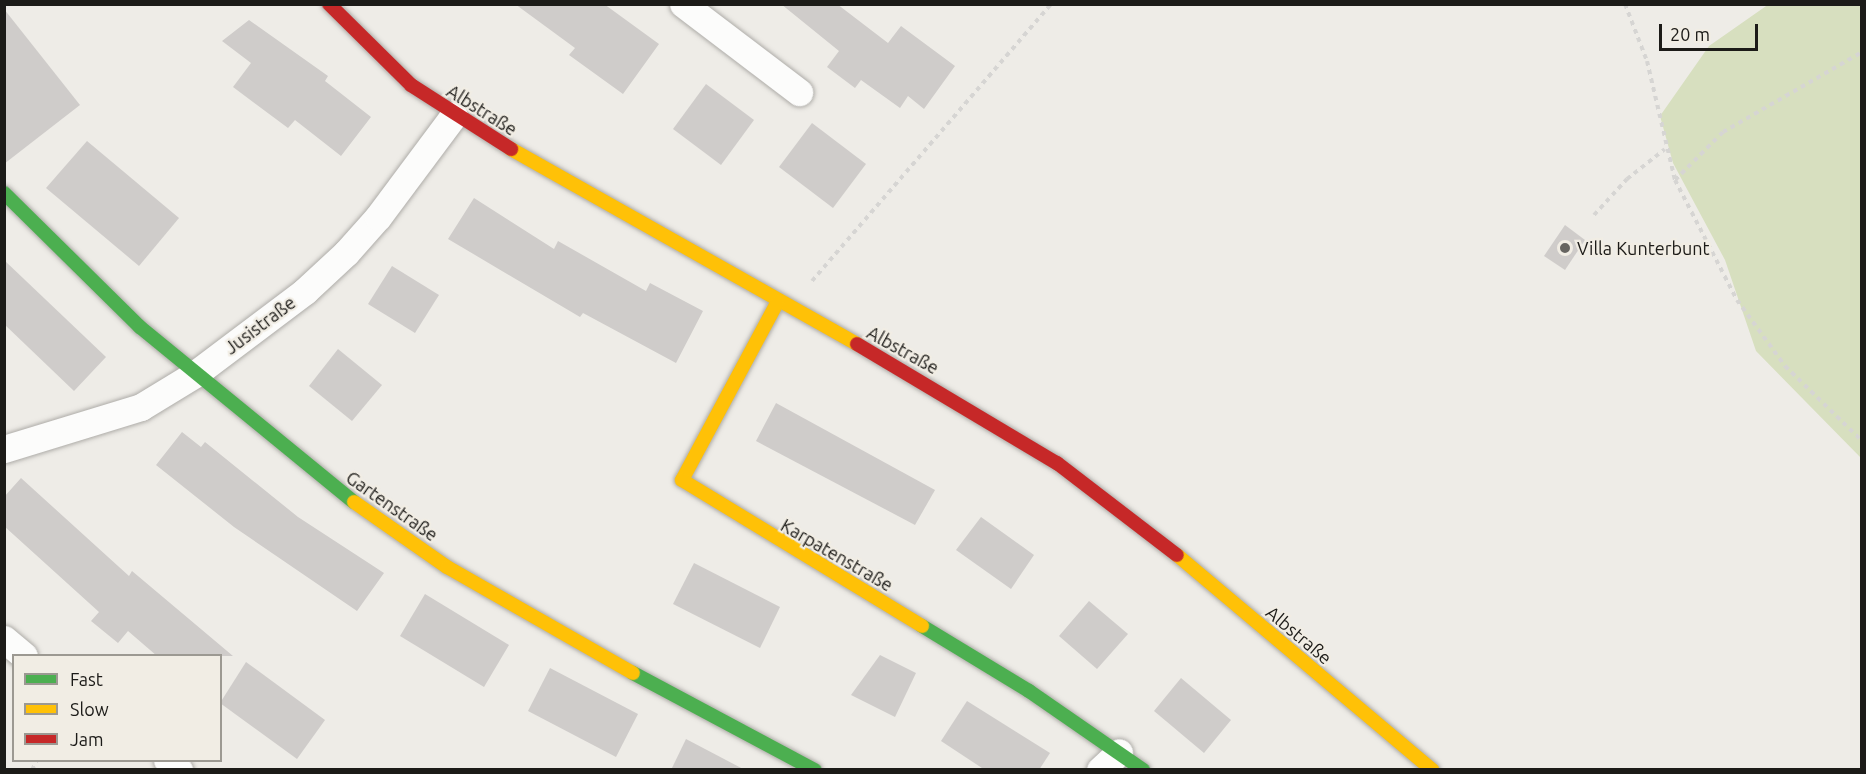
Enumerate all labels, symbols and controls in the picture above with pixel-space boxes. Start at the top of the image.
scale bar [1662,12,1761,50]
text: 20 m [1670,24,1710,44]
street label: Albstraße [443,80,521,140]
place label: Villa Kunterbunt [1577,237,1710,259]
marker: Villa Kunterbunt [1558,241,1572,255]
street label: Jusistraße [220,291,300,359]
street label: Albstraße [863,321,943,379]
street label: Gartenstraße [342,466,442,546]
street label: Karpatenstraße [777,514,897,596]
street label: Albstraße [1262,601,1336,669]
legend [12,654,222,762]
text: Fast [70,669,103,689]
text: Slow [70,699,109,719]
text: Jam [70,729,104,749]

